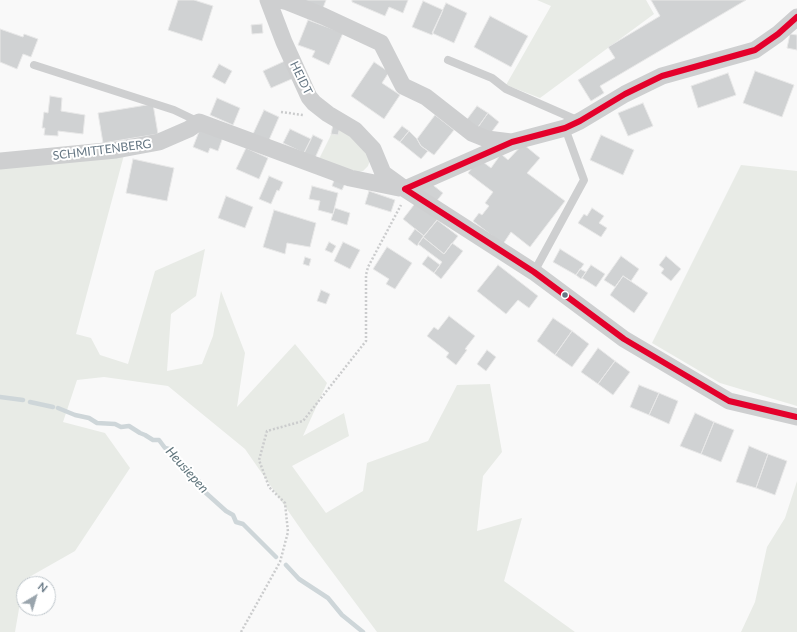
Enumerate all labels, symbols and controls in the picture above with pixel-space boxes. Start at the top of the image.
street label: HEIDT [287,59,315,97]
street label: SCHMITTENBERG [52,137,152,163]
unlabelled marker [560,290,570,300]
water label: Heusiepen [162,444,212,496]
north arrow [16,576,56,616]
text: N [36,579,50,595]

